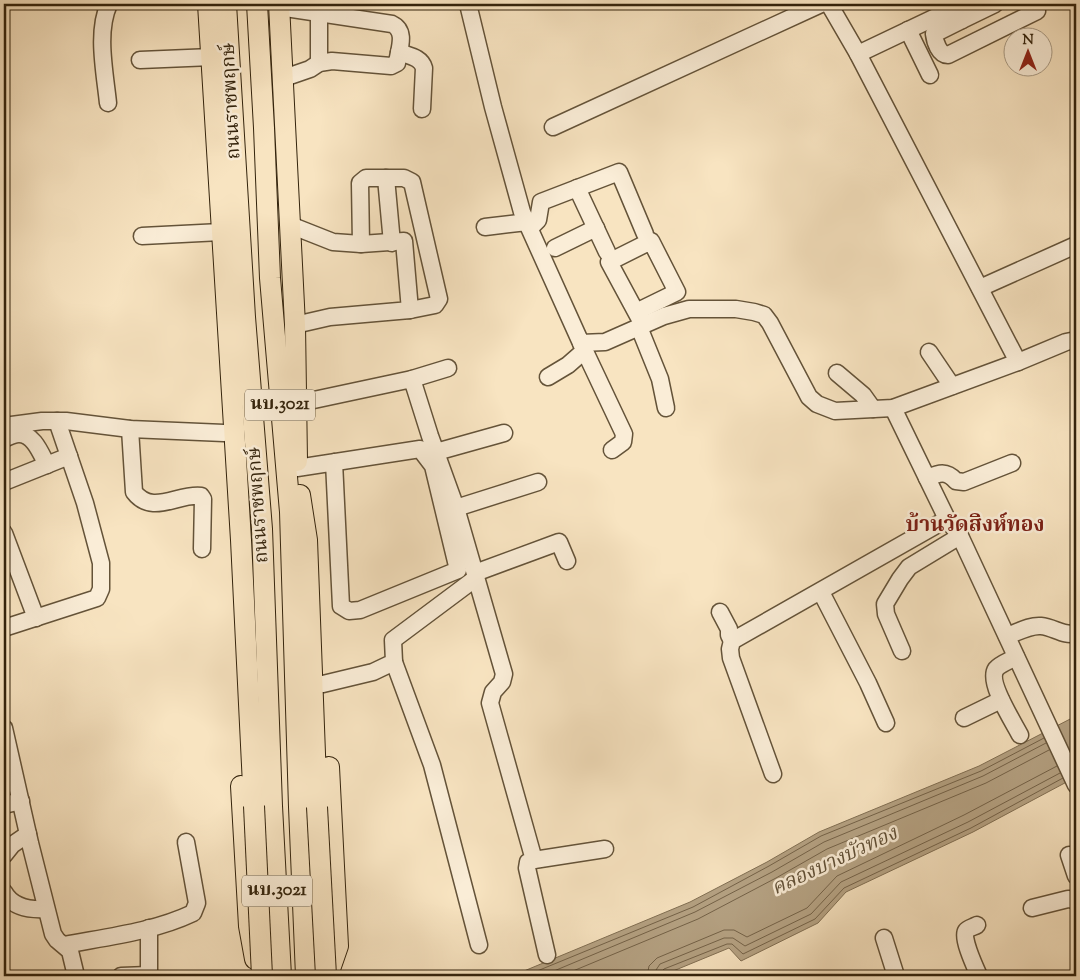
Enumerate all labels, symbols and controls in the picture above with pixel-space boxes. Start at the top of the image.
north arrow [1002,28,1052,78]
text: N [1022,31,1034,51]
street label: ถนนราชพฤกษ์ [215,42,249,160]
road number: นบ.3021 [245,390,315,420]
street label: ถนนราชพฤกษ์ [241,446,277,564]
district label: บ้านวัดสิงห์ทอง [905,511,1045,541]
water label: คลองบางบัวทอง [767,820,904,904]
road number: นบ.3021 [242,876,312,906]

